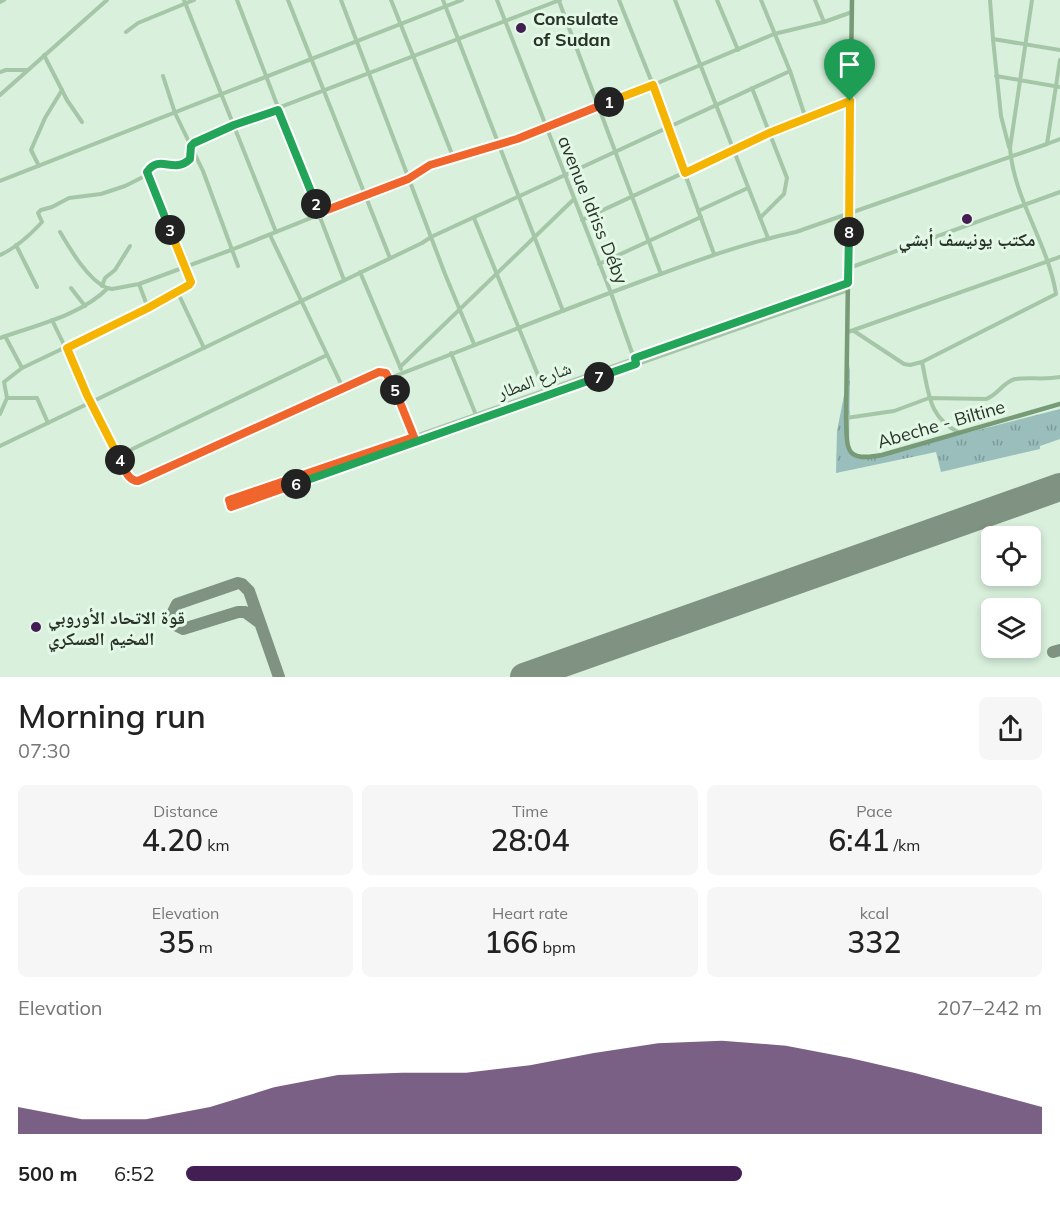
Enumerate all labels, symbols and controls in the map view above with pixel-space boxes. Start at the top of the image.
place label: Consulate of Sudan [533,7,619,51]
marker: Consulate of Sudan [514,21,528,35]
pin [824,39,875,101]
icon: arrive [833,48,866,81]
pin: 1 [594,87,624,117]
text: 1 [604,92,614,112]
street label: avenue Idriss Déby [553,133,633,288]
pin: 2 [301,189,331,219]
text: 2 [311,194,321,214]
marker: مكتب يونيسف أبشي [960,212,974,226]
pin: 3 [155,215,185,245]
pin: 8 [834,217,864,247]
text: 3 [165,220,175,240]
text: 8 [844,222,854,242]
place label: مكتب يونيسف أبشي [899,228,1035,254]
street label: شارع المطار [493,356,574,404]
pin: 7 [584,362,614,392]
text: 7 [594,367,604,387]
pin: 5 [380,375,410,405]
text: 5 [390,380,400,400]
street label: Abeche - Biltine [874,395,1008,453]
pin: 4 [105,445,135,475]
text: 4 [115,450,125,470]
pin: 6 [281,469,311,499]
text: 6 [291,474,301,494]
map controls [981,526,1041,658]
button: locate [981,526,1041,586]
button: layers [981,598,1041,658]
place label: قوة الاتحاد الأوروبي المخيم العسكري [48,606,185,653]
marker: قوة الاتحاد الأوروبي المخيم العسكري [29,620,43,634]
text: Morning run [18,695,206,736]
button: share [979,697,1042,760]
text: 07:30 [18,738,71,763]
text: Distance [153,801,218,821]
text: Time [512,801,548,821]
text: Pace [856,801,892,821]
text: 4.20 [142,821,203,859]
text: 28:04 [490,821,570,859]
text: 6:41 [828,821,889,859]
text: km [203,835,229,855]
text: /km [889,835,920,855]
text: Elevation [152,903,220,923]
text: Heart rate [492,903,568,923]
text: kcal [860,903,889,923]
text: 35 [159,923,195,961]
text: 166 [484,923,538,961]
text: 332 [847,923,901,961]
text: m [195,937,213,957]
text: bpm [538,937,576,957]
text: Elevation [18,995,103,1020]
text: 207–242 m [937,995,1042,1020]
text: 500 m [18,1161,77,1186]
text: 6:52 [114,1161,155,1186]

